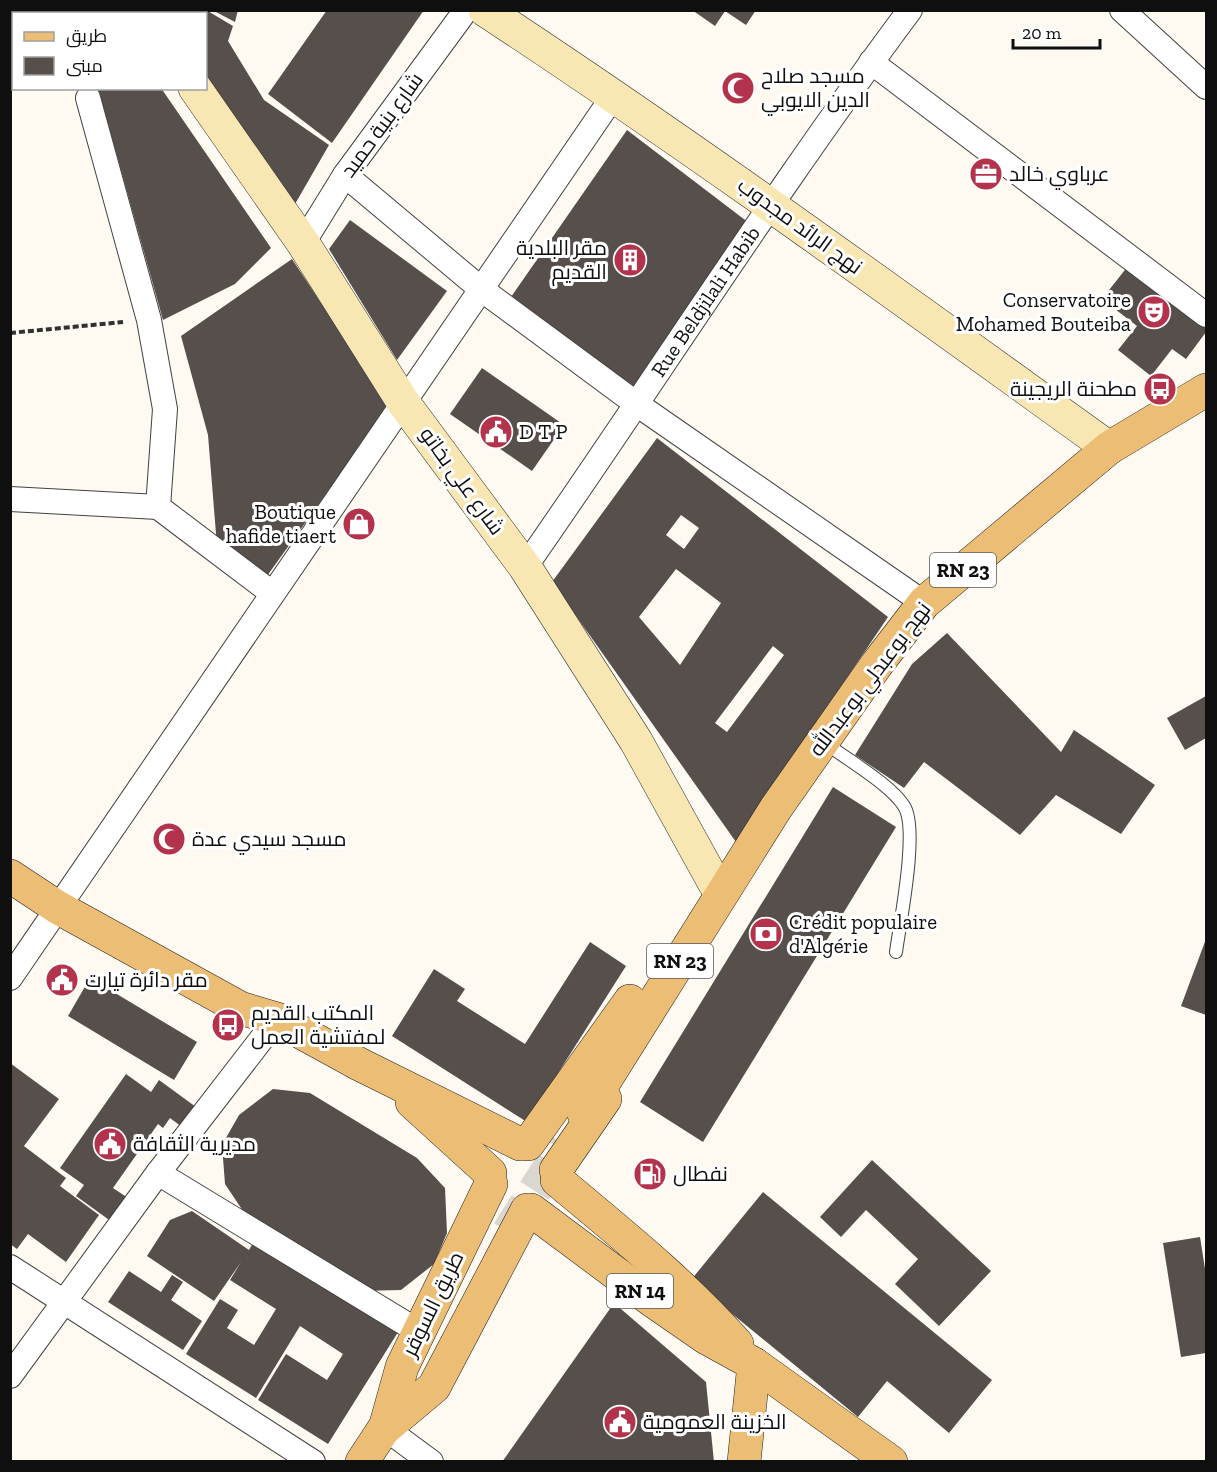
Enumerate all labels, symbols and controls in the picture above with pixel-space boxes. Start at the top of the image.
legend [12,12,207,90]
scale bar [1013,12,1100,50]
text: 20 m [1022,22,1062,44]
text: طريق [66,25,107,48]
text: مبنى [66,55,103,77]
place label: مسجد صلاح الدين الايوبي [761,63,870,116]
street label: شارع بنية حميد [335,67,430,183]
mosque icon: مسجد صلاح الدين الايوبي [720,70,756,106]
office icon: عرباوي خالد [968,156,1004,192]
place label: عرباوي خالد [1009,161,1109,190]
street label: نهج الرائد مجدوب [732,172,867,281]
street label: Rue Beldjilali Habib [645,221,765,381]
place label: مقر البلدية القديم [516,235,607,286]
building icon: مقر البلدية القديم [612,242,648,278]
place label: Conservatoire Mohamed Bouteiba [956,287,1131,336]
theatre icon: Conservatoire Mohamed Bouteiba [1136,294,1172,330]
bus stop icon: مطحنة الريجينة [1142,371,1178,407]
place label: مطحنة الريجينة [1010,376,1137,401]
public building icon: D T P [478,414,514,450]
place label: D T P [519,419,568,444]
street label: شارع علي بخاتو [412,422,510,542]
place label: Boutique hafide tiaert [226,499,336,548]
shop icon: Boutique hafide tiaert [341,506,377,542]
road number: RN 23 [930,553,996,587]
street label: نهج بوعبدلي بوعبدالله [803,596,939,763]
mosque icon: مسجد سيدي عدة [151,821,187,857]
place label: مسجد سيدي عدة [192,826,347,855]
place label: Crédit populaire d'Algérie [789,909,937,958]
bank icon: Crédit populaire d'Algérie [748,916,784,952]
road number: RN 23 [647,944,713,978]
public building icon: مقر دائرة تيارت [44,962,80,998]
place label: مقر دائرة تيارت [85,967,208,992]
place label: المكتب القديم لمفتشية العمل [251,1000,385,1050]
bus stop icon: المكتب القديم لمفتشية العمل [210,1007,246,1043]
public building icon: مديرية الثقافة [92,1126,128,1162]
place label: مديرية الثقافة [133,1131,256,1156]
fuel station icon: نفطال [632,1156,668,1192]
place label: نفطال [673,1161,728,1187]
street label: طريق السوقر [396,1247,470,1362]
road number: RN 14 [607,1274,673,1308]
public building icon: الخزينة العمومية [602,1404,638,1440]
place label: الخزينة العمومية [643,1409,787,1434]

